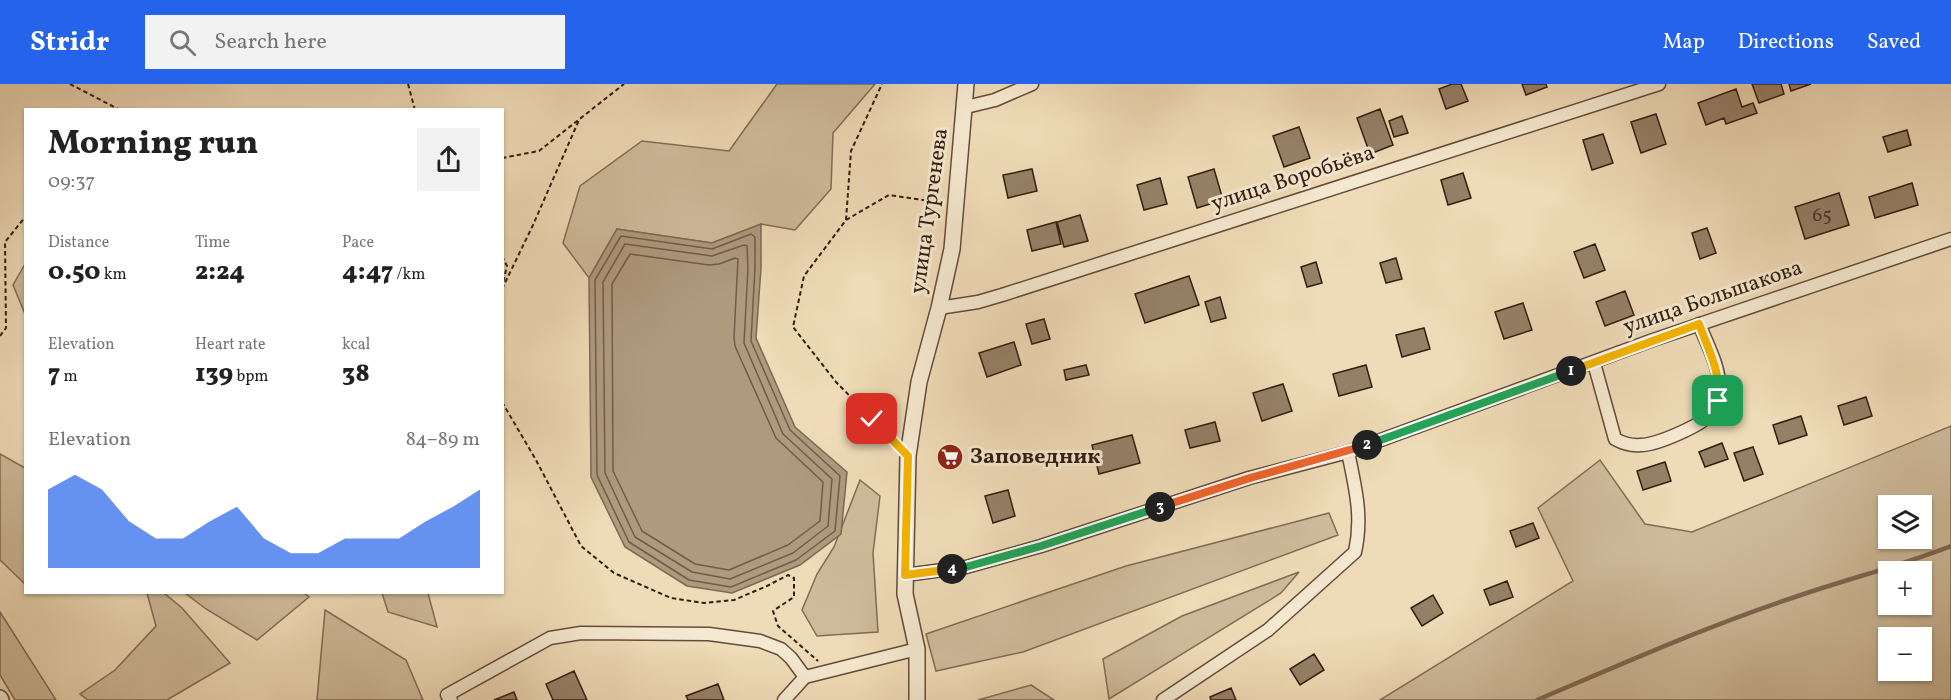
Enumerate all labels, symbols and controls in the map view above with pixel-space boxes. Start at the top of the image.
search box [145,15,565,69]
text: Stridr [30,23,109,62]
icon: search [166,26,199,59]
text: Search here [214,27,327,58]
text: Map [1663,28,1705,57]
text: Directions [1738,28,1834,57]
text: Saved [1867,28,1921,57]
text: Morning run [48,122,258,168]
street label: улица Тургенева [903,126,957,296]
button: share [417,128,480,191]
street label: улица Воробьёва [1207,138,1379,220]
text: 09:37 [48,168,95,196]
house number: 65 [1812,202,1832,230]
text: Distance [48,232,109,254]
text: Time [195,232,230,254]
text: Pace [342,232,374,254]
street label: улица Большакова [1619,253,1807,343]
text: 0.50 [48,254,101,290]
text: 2:24 [195,254,245,290]
text: 4:47 [342,254,393,290]
text: km [101,264,127,286]
text: /km [393,264,425,286]
text: Elevation [48,334,115,356]
text: Heart rate [195,334,266,356]
text: kcal [342,334,370,356]
text: 7 [48,356,60,392]
text: 139 [195,356,233,392]
text: 38 [342,356,370,392]
pin: 1 [1556,356,1586,386]
text: 1 [1568,360,1574,382]
text: m [60,366,78,388]
text: bpm [233,366,269,388]
pin [1692,375,1743,426]
icon: arrive [1701,384,1734,417]
pin [846,393,897,444]
icon: check [855,402,888,435]
text: Elevation [48,426,131,454]
text: 84–89 m [406,426,480,454]
pin: 2 [1352,430,1382,460]
text: 2 [1363,434,1371,456]
supermarket icon: Заповедник [935,442,965,472]
place label: Заповедник [970,442,1101,473]
pin: 3 [1145,492,1175,522]
map controls [1878,495,1932,681]
button: layers [1878,495,1932,549]
text: 3 [1156,496,1164,518]
pin: 4 [937,554,967,584]
text: 4 [947,558,957,580]
button: + [1878,561,1932,615]
button: − [1878,627,1932,681]

